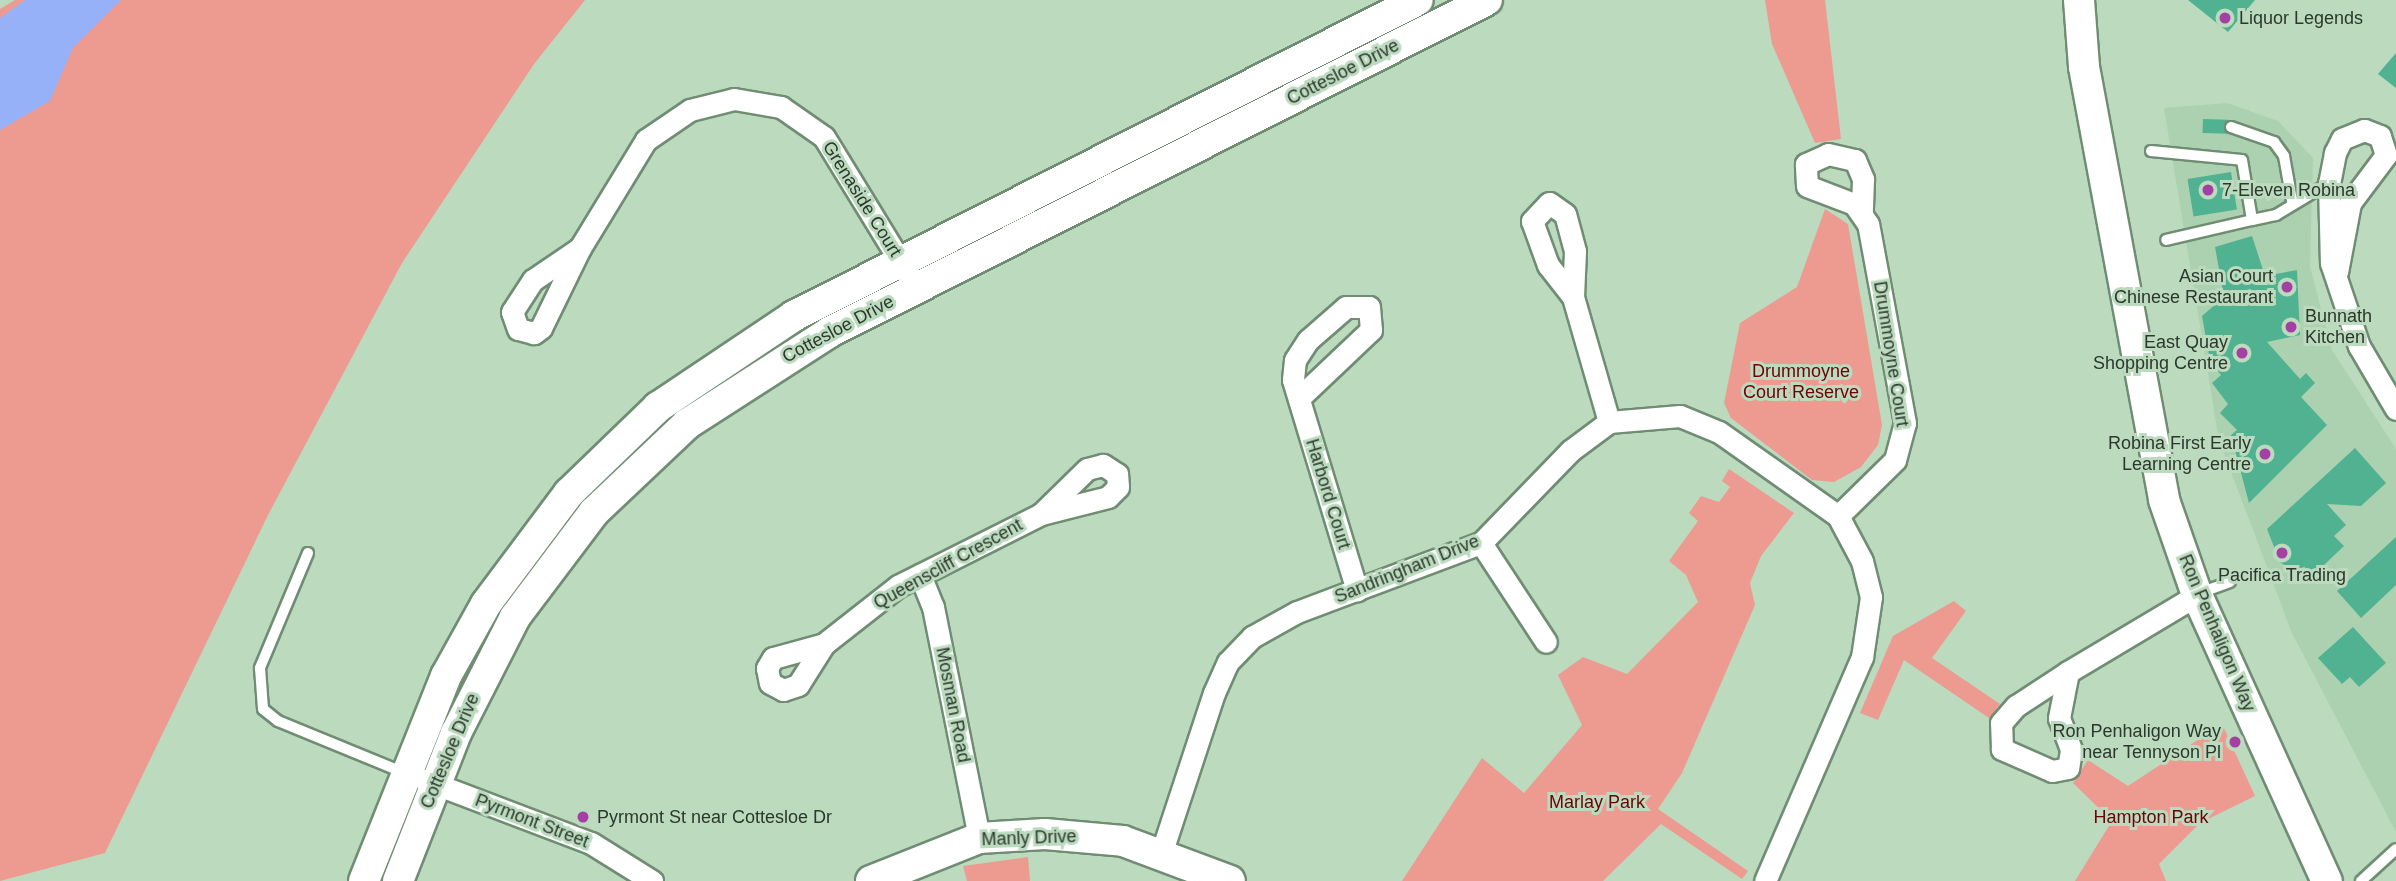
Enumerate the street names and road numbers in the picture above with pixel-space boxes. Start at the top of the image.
street label: Cottesloe Drive [1283,34,1403,110]
street label: Grenaside Court [818,137,906,261]
street label: Drummoyne Court [1869,280,1913,428]
street label: Cottesloe Drive [779,291,897,367]
street label: Harbord Court [1301,436,1355,552]
street label: Queenscliff Crescent [870,514,1026,614]
street label: Sandringham Drive [1332,530,1482,608]
street label: Ron Penhaligon Way [2174,551,2260,715]
street label: Mosman Road [931,645,975,765]
street label: Cottesloe Drive [416,690,484,812]
street label: Pyrmont Street [472,789,592,853]
street label: Manly Drive [981,826,1077,850]

